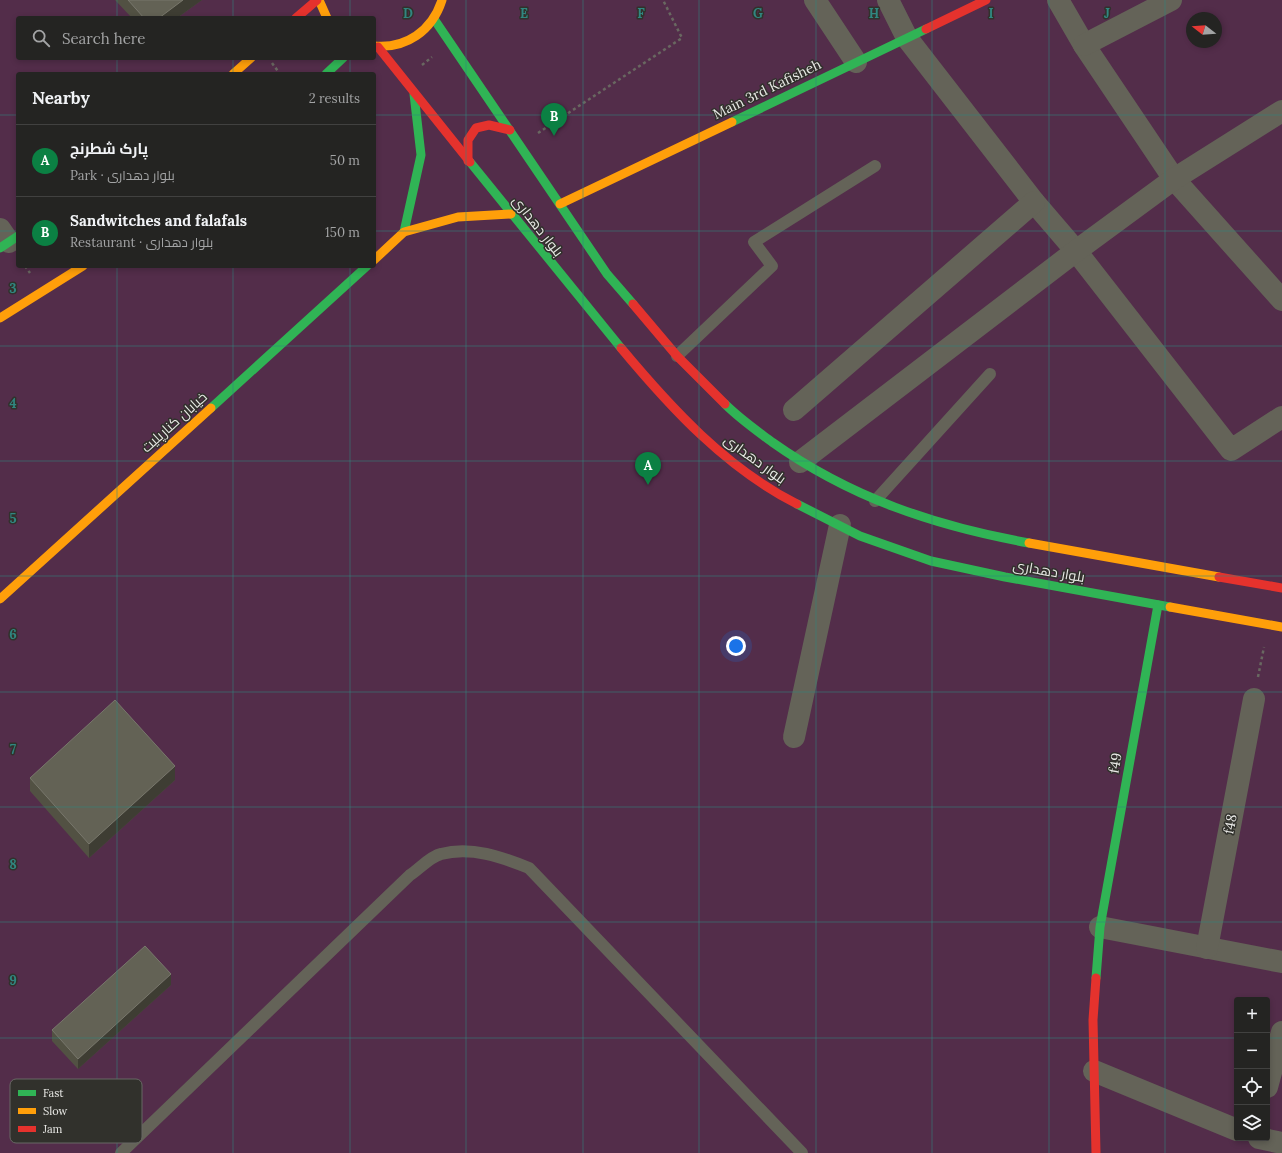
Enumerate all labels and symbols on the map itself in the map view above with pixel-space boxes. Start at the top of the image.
text: D [403,5,413,22]
text: E [520,5,528,22]
text: F [637,5,645,22]
text: G [753,5,763,22]
text: H [869,5,879,22]
text: I [988,5,994,22]
text: J [1104,5,1110,22]
north arrow [1186,12,1222,48]
street label: Main 3rd Kafisheh [710,55,824,123]
pin: B [541,103,567,136]
street label: بلوار دهداری [509,192,567,260]
text: 3 [9,280,17,297]
street label: خیابان کنارپلیت [137,388,211,457]
text: 4 [9,395,17,412]
street label: بلوار دهداری [720,430,790,488]
pin: A [635,452,661,485]
text: 5 [9,510,17,527]
street label: بلوار دهداری [1012,556,1086,586]
text: 6 [9,626,17,643]
your location [726,636,746,656]
text: 7 [10,741,16,758]
street label: f49 [1104,751,1126,775]
street label: f48 [1219,812,1241,836]
text: 8 [9,856,17,873]
text: 9 [9,972,17,989]
legend [10,1079,142,1143]
text: Fast [43,1086,64,1100]
text: Slow [43,1104,68,1118]
text: Jam [42,1122,63,1136]

